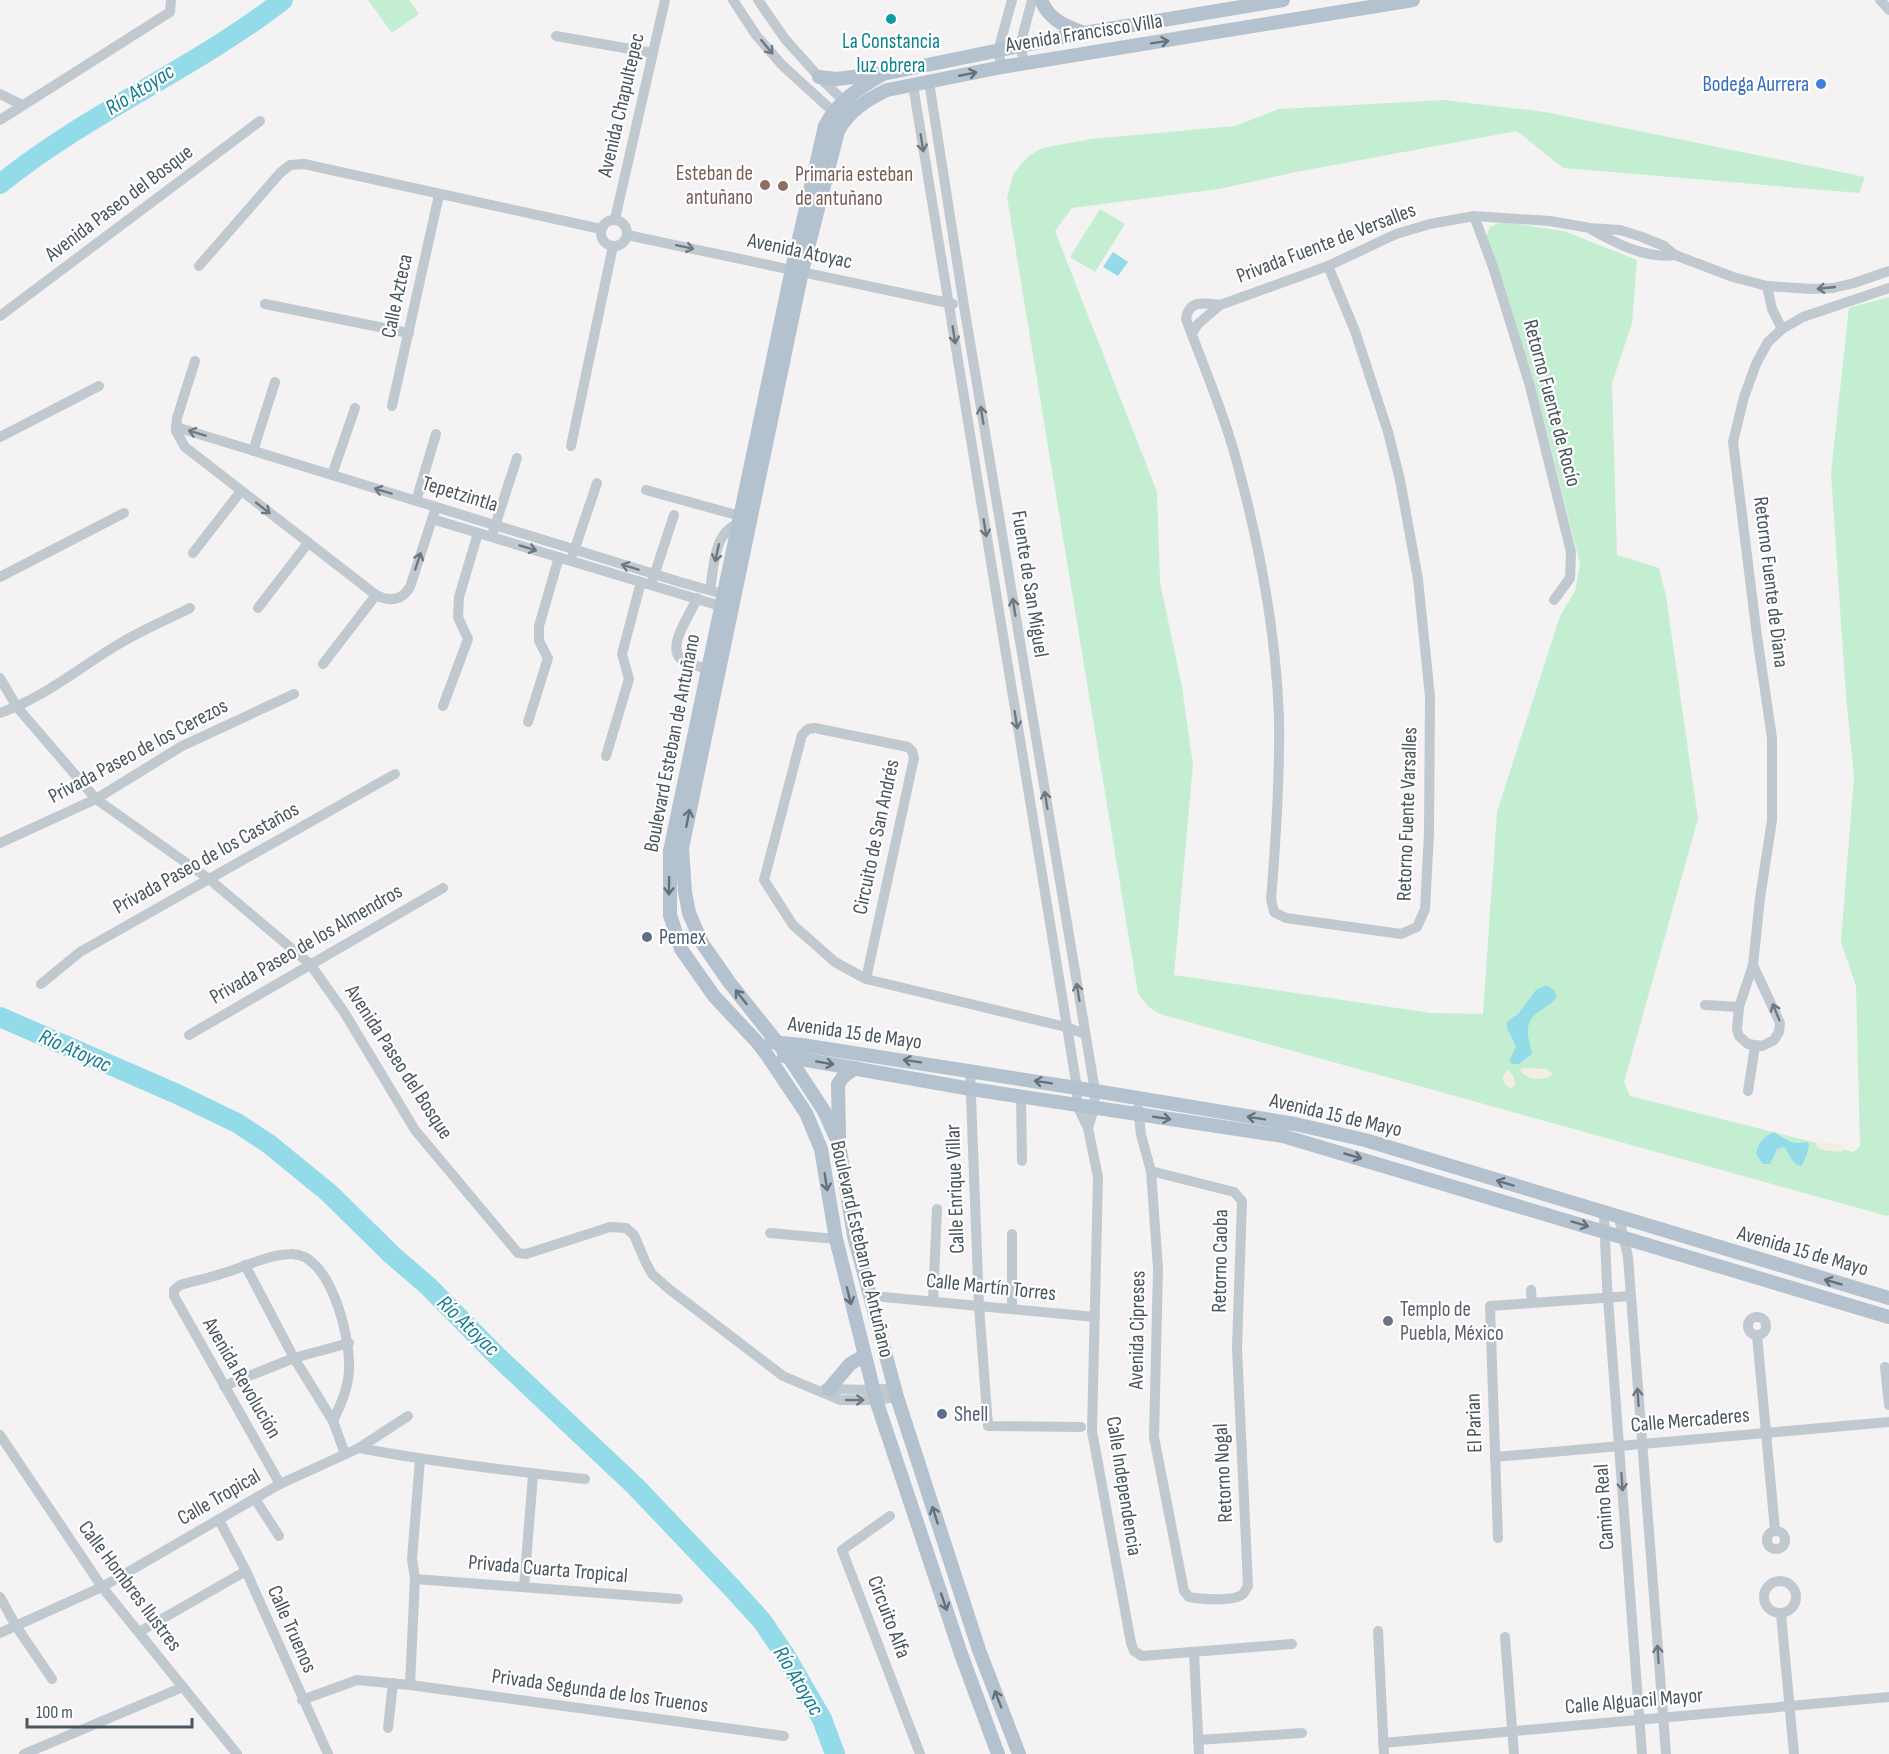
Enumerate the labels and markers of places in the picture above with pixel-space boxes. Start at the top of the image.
marker: La Constancia luz obrera [884,12,898,26]
place label: La Constancia luz obrera [842,29,940,78]
place label: Bodega Aurrera [1703,72,1809,97]
marker: Bodega Aurrera [1814,77,1828,91]
place label: Esteban de antuñano [676,161,753,210]
place label: Primaria esteban de antuñano [795,162,913,211]
marker: Esteban de antuñano [758,178,772,192]
marker: Primaria esteban de antuñano [776,179,790,193]
place label: Pemex [659,925,706,950]
marker: Pemex [640,930,654,944]
place label: Templo de Puebla, México [1400,1297,1504,1346]
marker: Templo de Puebla, México [1381,1314,1395,1328]
place label: Shell [954,1402,988,1427]
marker: Shell [935,1407,949,1421]

